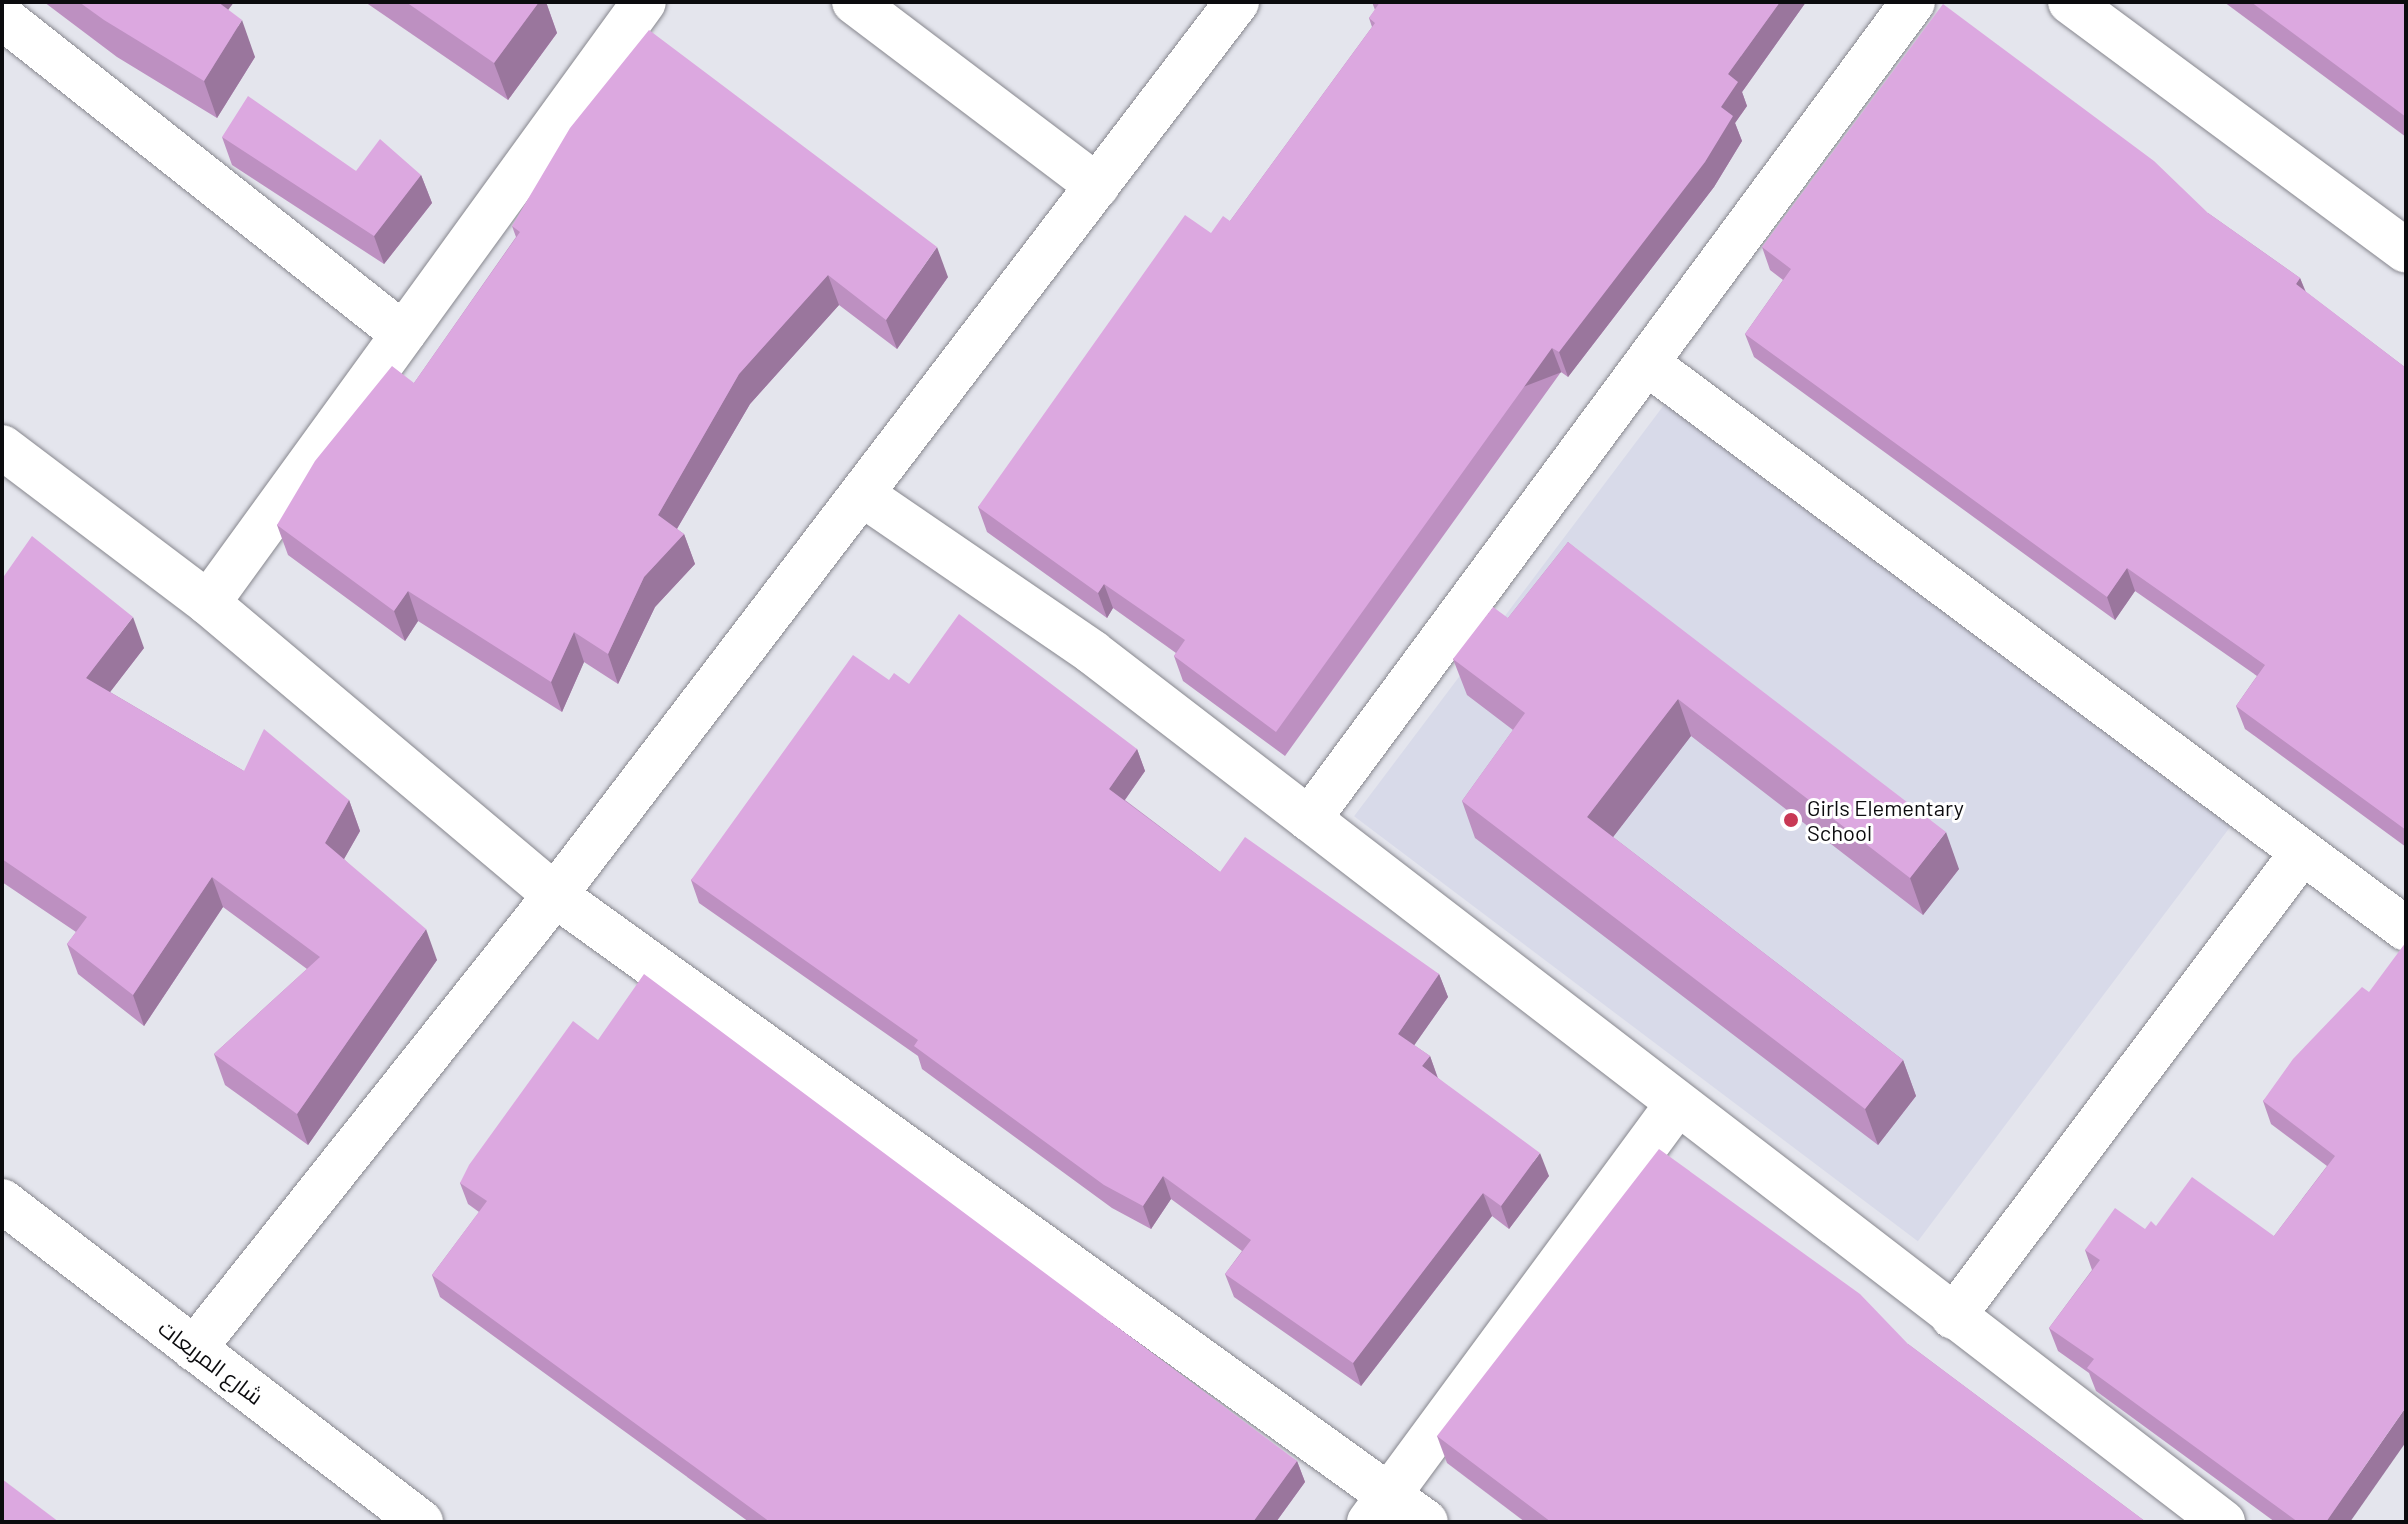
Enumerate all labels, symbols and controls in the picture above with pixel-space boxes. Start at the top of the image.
place label: Girls Elementary School [1807,794,1964,846]
marker: Girls Elementary School [1782,811,1800,829]
street label: شارع المربعات [153,1314,269,1410]

